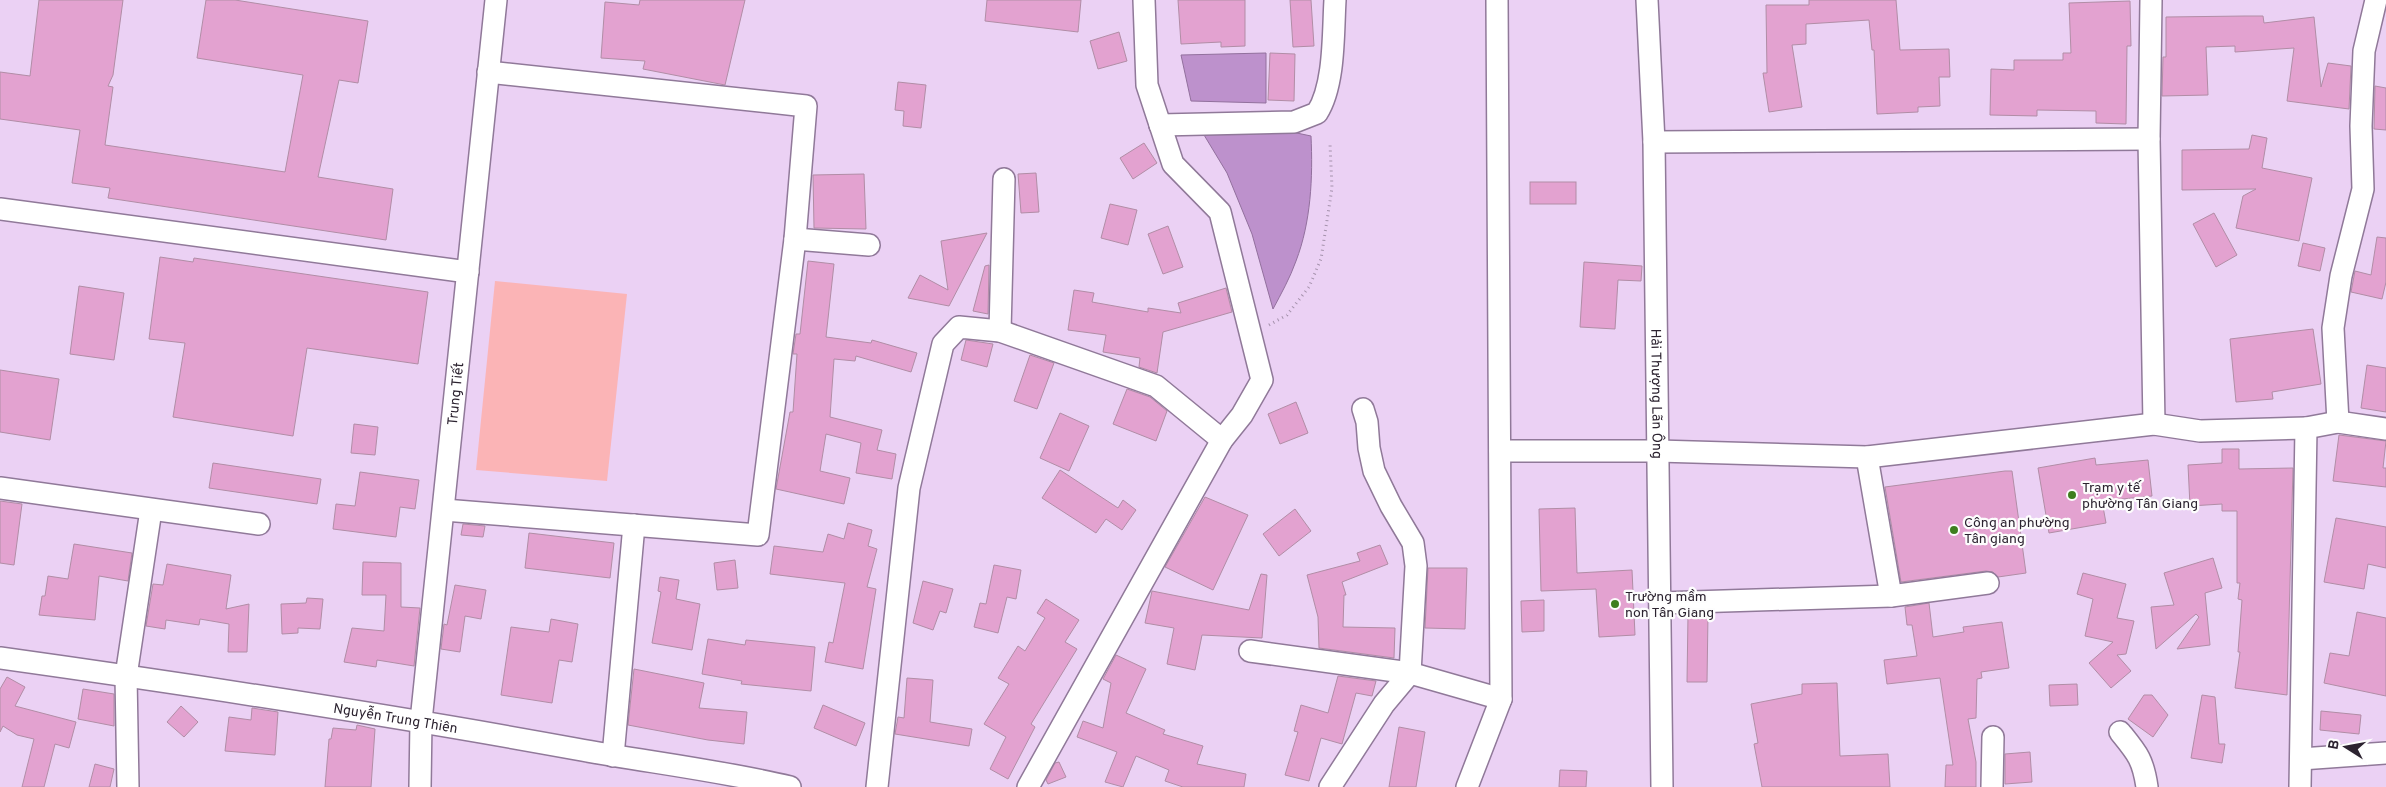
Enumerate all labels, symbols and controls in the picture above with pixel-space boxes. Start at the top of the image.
street label: Hải Thượng Lãn Ông [1646,329,1666,459]
street label: Trung Tiết [445,362,468,426]
place label: Trạm y tế phường Tân Giang [2082,480,2198,513]
marker: Trạm y tế phường Tân Giang [2066,489,2078,501]
place label: Công an phường Tân giang [1964,515,2070,548]
marker: Công an phường Tân giang [1948,524,1960,536]
place label: Trường mầm non Tân Giang [1625,589,1714,622]
marker: Trường mầm non Tân Giang [1609,598,1621,610]
street label: Nguyễn Trung Thiên [332,701,459,738]
north arrow [2321,722,2371,772]
text: B [2325,738,2344,751]

